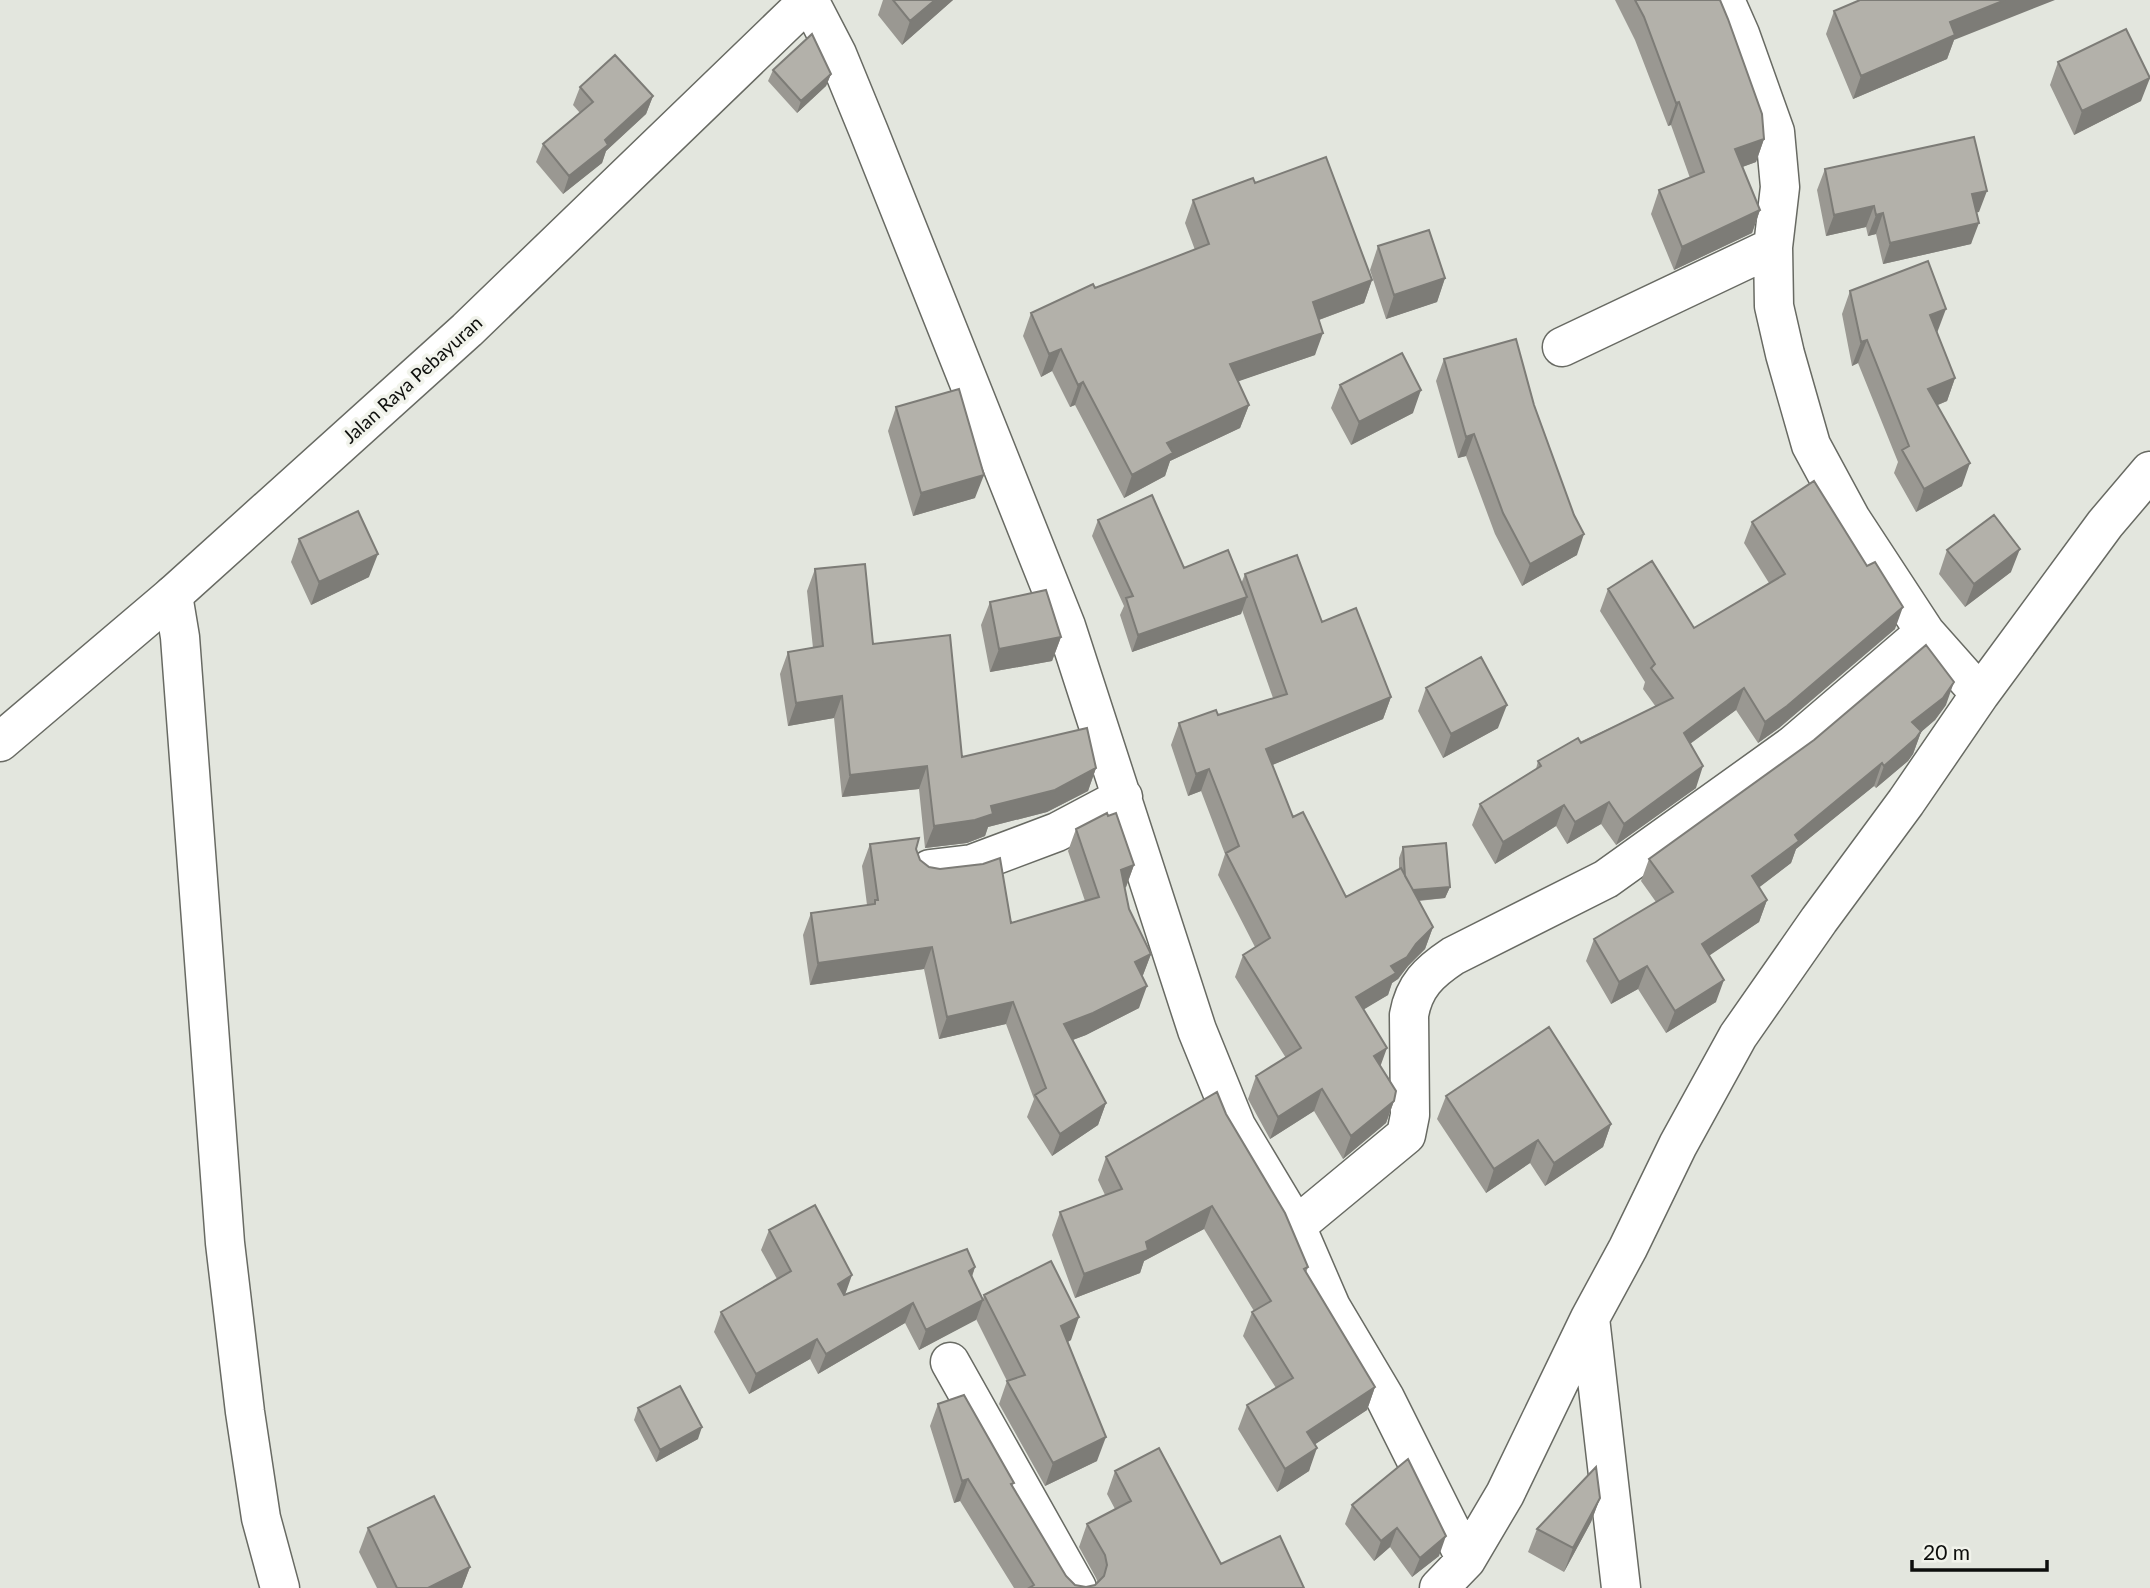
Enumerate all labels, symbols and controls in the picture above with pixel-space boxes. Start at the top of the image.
street label: Jalan Raya Pebayuran [338,310,486,448]
scale bar [1912,1528,2047,1572]
text: 20 m [1923,1539,1970,1564]

